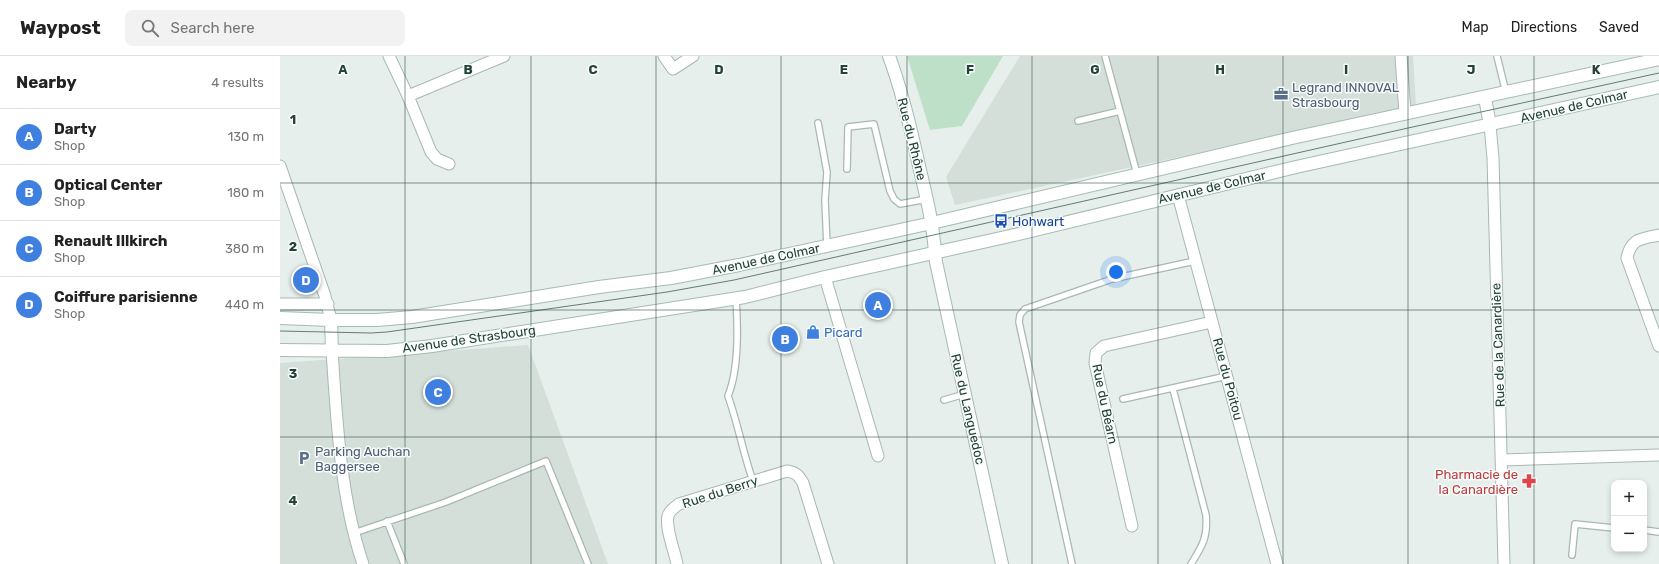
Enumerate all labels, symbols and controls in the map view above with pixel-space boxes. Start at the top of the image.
search box [125,10,405,46]
text: Waypost [20,16,101,39]
icon: search [139,17,161,39]
text: Search here [171,19,255,37]
text: Map [1462,19,1489,36]
text: Directions [1511,19,1577,36]
text: Saved [1599,19,1639,36]
text: A [338,62,348,77]
text: B [463,62,473,77]
text: C [588,62,598,77]
text: D [714,62,724,77]
text: E [840,62,848,77]
text: F [966,62,974,77]
text: G [1090,62,1100,77]
text: H [1215,62,1225,77]
text: I [1344,62,1348,77]
text: J [1467,62,1475,77]
text: K [1592,62,1601,77]
text: Nearby [16,72,77,92]
text: 4 results [211,75,264,90]
place label: Legrand INNOVAL Strasbourg [1292,80,1400,111]
office icon: Legrand INNOVAL Strasbourg [1273,86,1289,102]
street label: Avenue de Colmar [1519,86,1629,126]
street label: Rue du Rhône [894,96,930,182]
text: 1 [290,112,296,127]
text: Darty [54,120,96,138]
text: A [24,129,34,144]
text: 130 m [228,129,264,144]
text: Shop [54,138,85,153]
street label: Avenue de Colmar [1157,167,1267,207]
text: Optical Center [54,176,162,194]
text: B [24,185,34,200]
text: 180 m [227,185,264,200]
text: Shop [54,194,85,209]
bus stop icon: Hohwart [993,213,1009,229]
place label: Hohwart [1012,214,1064,229]
text: Renault Illkirch [54,232,168,250]
text: 2 [289,239,297,254]
street label: Avenue de Colmar [711,240,821,278]
text: C [24,241,34,256]
text: 380 m [225,241,264,256]
text: Shop [54,250,85,265]
your location [1106,262,1126,282]
pin: D [293,265,319,295]
street label: Rue de la Canardière [1488,283,1508,407]
text: Coiffure parisienne [54,288,198,306]
pin: A [865,290,891,320]
text: D [24,297,34,312]
text: 440 m [225,297,264,312]
text: Shop [54,306,85,321]
street label: Avenue de Strasbourg [401,322,537,357]
pin: B [772,324,798,354]
shop icon: Picard [805,324,821,340]
place label: Picard [824,325,862,340]
street label: Rue du Poitou [1210,336,1246,422]
street label: Rue du Languedoc [947,352,988,466]
street label: Rue du Béarn [1089,363,1121,445]
text: 3 [289,366,298,381]
pin: C [425,377,451,407]
place label: Parking Auchan Baggersee [315,444,410,475]
parking icon: Parking Auchan Baggersee [296,450,312,466]
place label: Pharmacie de la Canardière [1435,467,1518,497]
street label: Rue du Berry [680,473,760,511]
pharmacy icon: Pharmacie de la Canardière [1521,473,1537,489]
map controls [1611,480,1647,552]
button: + [1611,480,1647,516]
text: 4 [289,493,298,508]
button: − [1611,516,1647,552]

